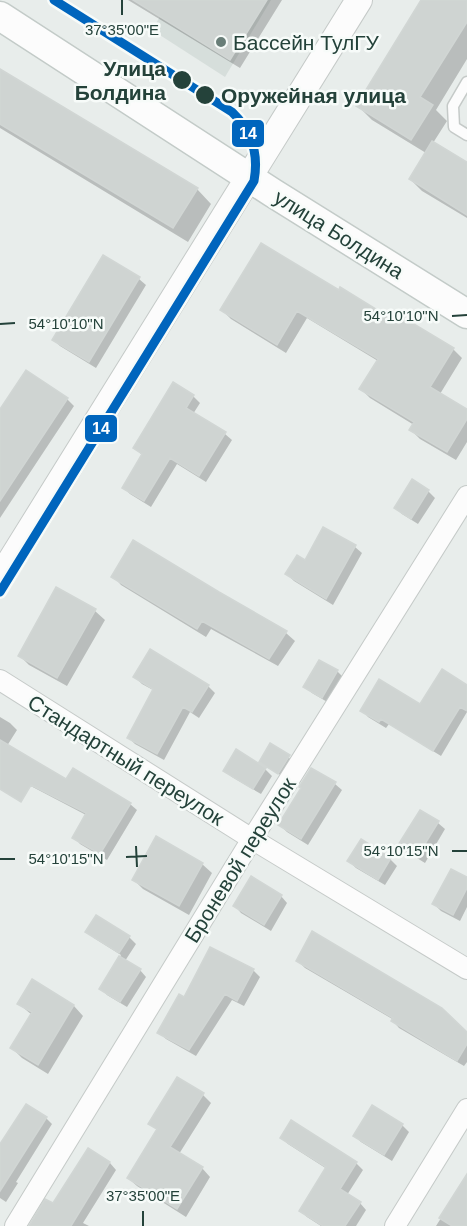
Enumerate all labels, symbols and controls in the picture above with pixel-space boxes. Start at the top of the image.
text: 37°35'00"E [85,21,159,38]
place label: Бассейн ТулГУ [233,31,380,54]
marker: Бассейн ТулГУ [214,35,228,49]
place label: Улица Болдина [75,57,166,104]
marker: Улица Болдина [171,69,193,91]
marker: Оружейная улица [194,84,216,106]
place label: Оружейная улица [221,84,406,107]
line badge: 14 [231,119,265,148]
text: 14 [239,125,257,142]
street label: улица Болдина [270,185,408,283]
text: 54°10'10"N [363,307,439,324]
text: 54°10'10"N [28,315,104,332]
line badge: 14 [84,414,118,443]
text: 14 [92,420,110,437]
street label: Стандартный переулок [24,690,229,830]
street label: Броневой переулок [180,773,301,947]
text: 54°10'15"N [363,842,439,859]
text: 54°10'15"N [28,850,104,867]
text: 37°35'00"E [106,1187,180,1204]

